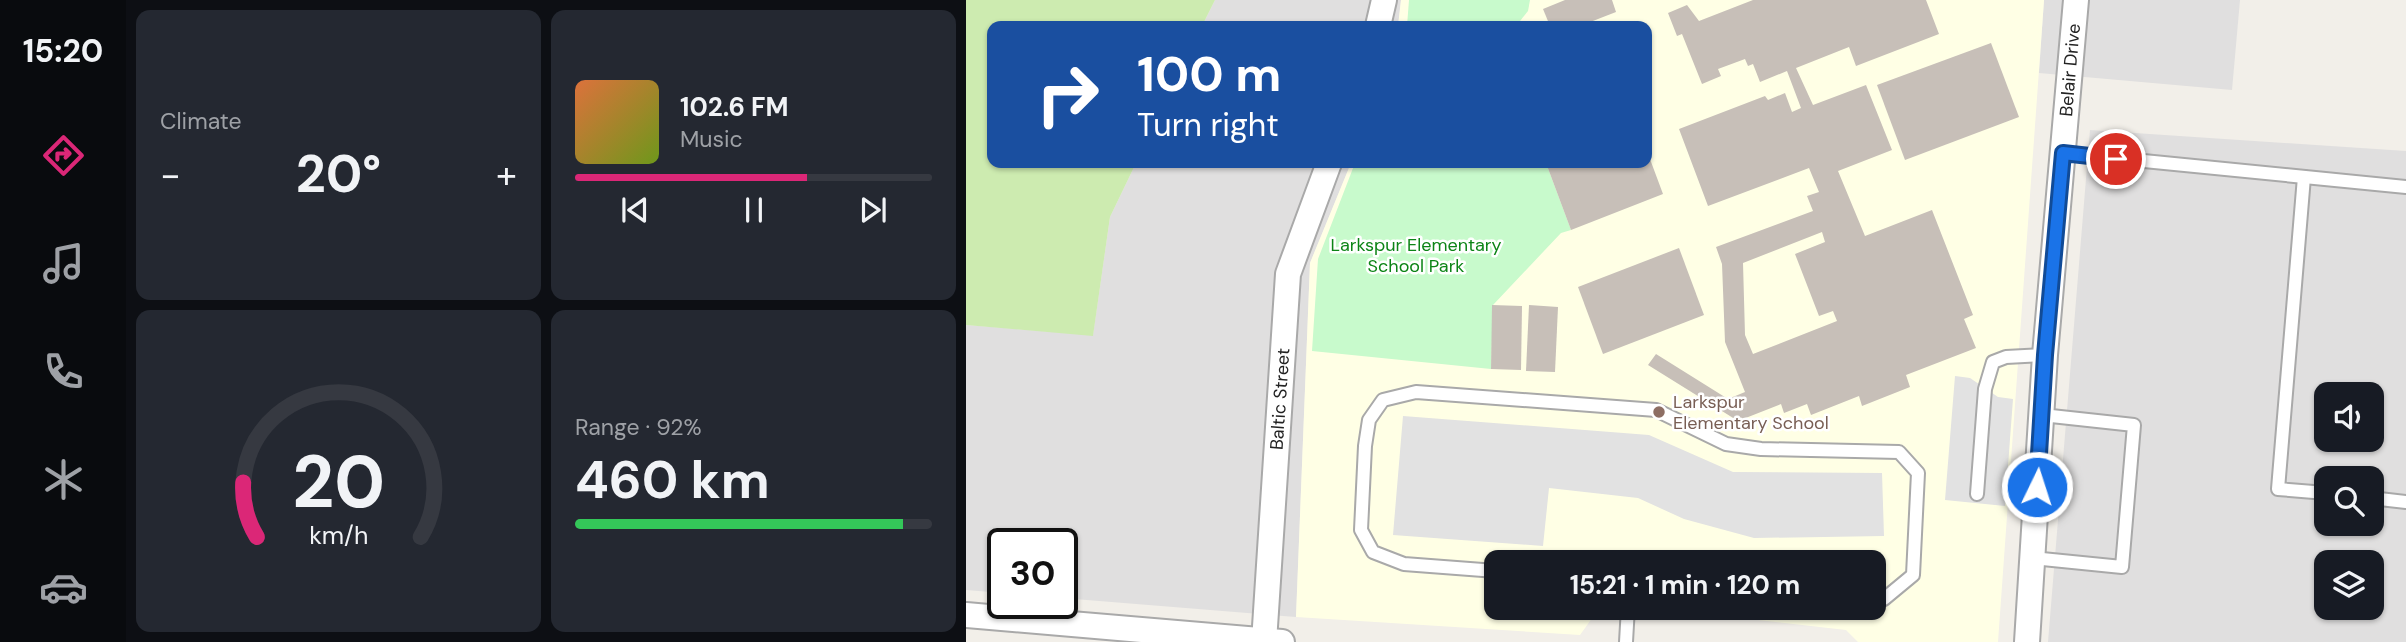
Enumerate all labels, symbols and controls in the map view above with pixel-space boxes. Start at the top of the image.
street label: Belair Drive [2054,22,2086,118]
text: 15:20 [23,30,103,72]
text: 100 m [1137,42,1281,106]
icon: right [1022,49,1113,140]
text: 102.6 FM [680,90,789,124]
text: Turn right [1137,104,1279,146]
text: Climate [160,106,242,136]
text: Music [680,124,743,154]
pin [2086,129,2146,189]
icon: directions [39,131,88,180]
text: 20° [296,140,381,208]
icon: arrive [2097,140,2135,178]
text: − [160,150,181,200]
text: + [496,150,517,200]
icon: previous [616,191,654,229]
icon: pause [735,191,773,229]
icon: next [854,191,892,229]
park label: Larkspur Elementary School Park [1330,233,1502,278]
icon: music [39,239,88,288]
icon: phone [39,347,88,396]
street label: Baltic Street [1264,347,1296,451]
map controls [2314,382,2384,620]
button: sound [2314,382,2384,452]
place label: Larkspur Elementary School [1673,390,1829,435]
marker: Larkspur Elementary School [1651,404,1667,420]
text: Range · 92% [575,412,702,442]
text: 20 [292,435,385,530]
text: 460 km [575,446,770,514]
position arrow [2000,450,2074,524]
icon: climate [39,455,88,504]
button: search [2314,466,2384,536]
text: km/h [309,519,368,552]
speed limit sign: 30 [987,528,1078,619]
button: layers [2314,550,2384,620]
icon: car [39,563,88,612]
text: 15:21 · 1 min · 120 m [1570,568,1800,602]

